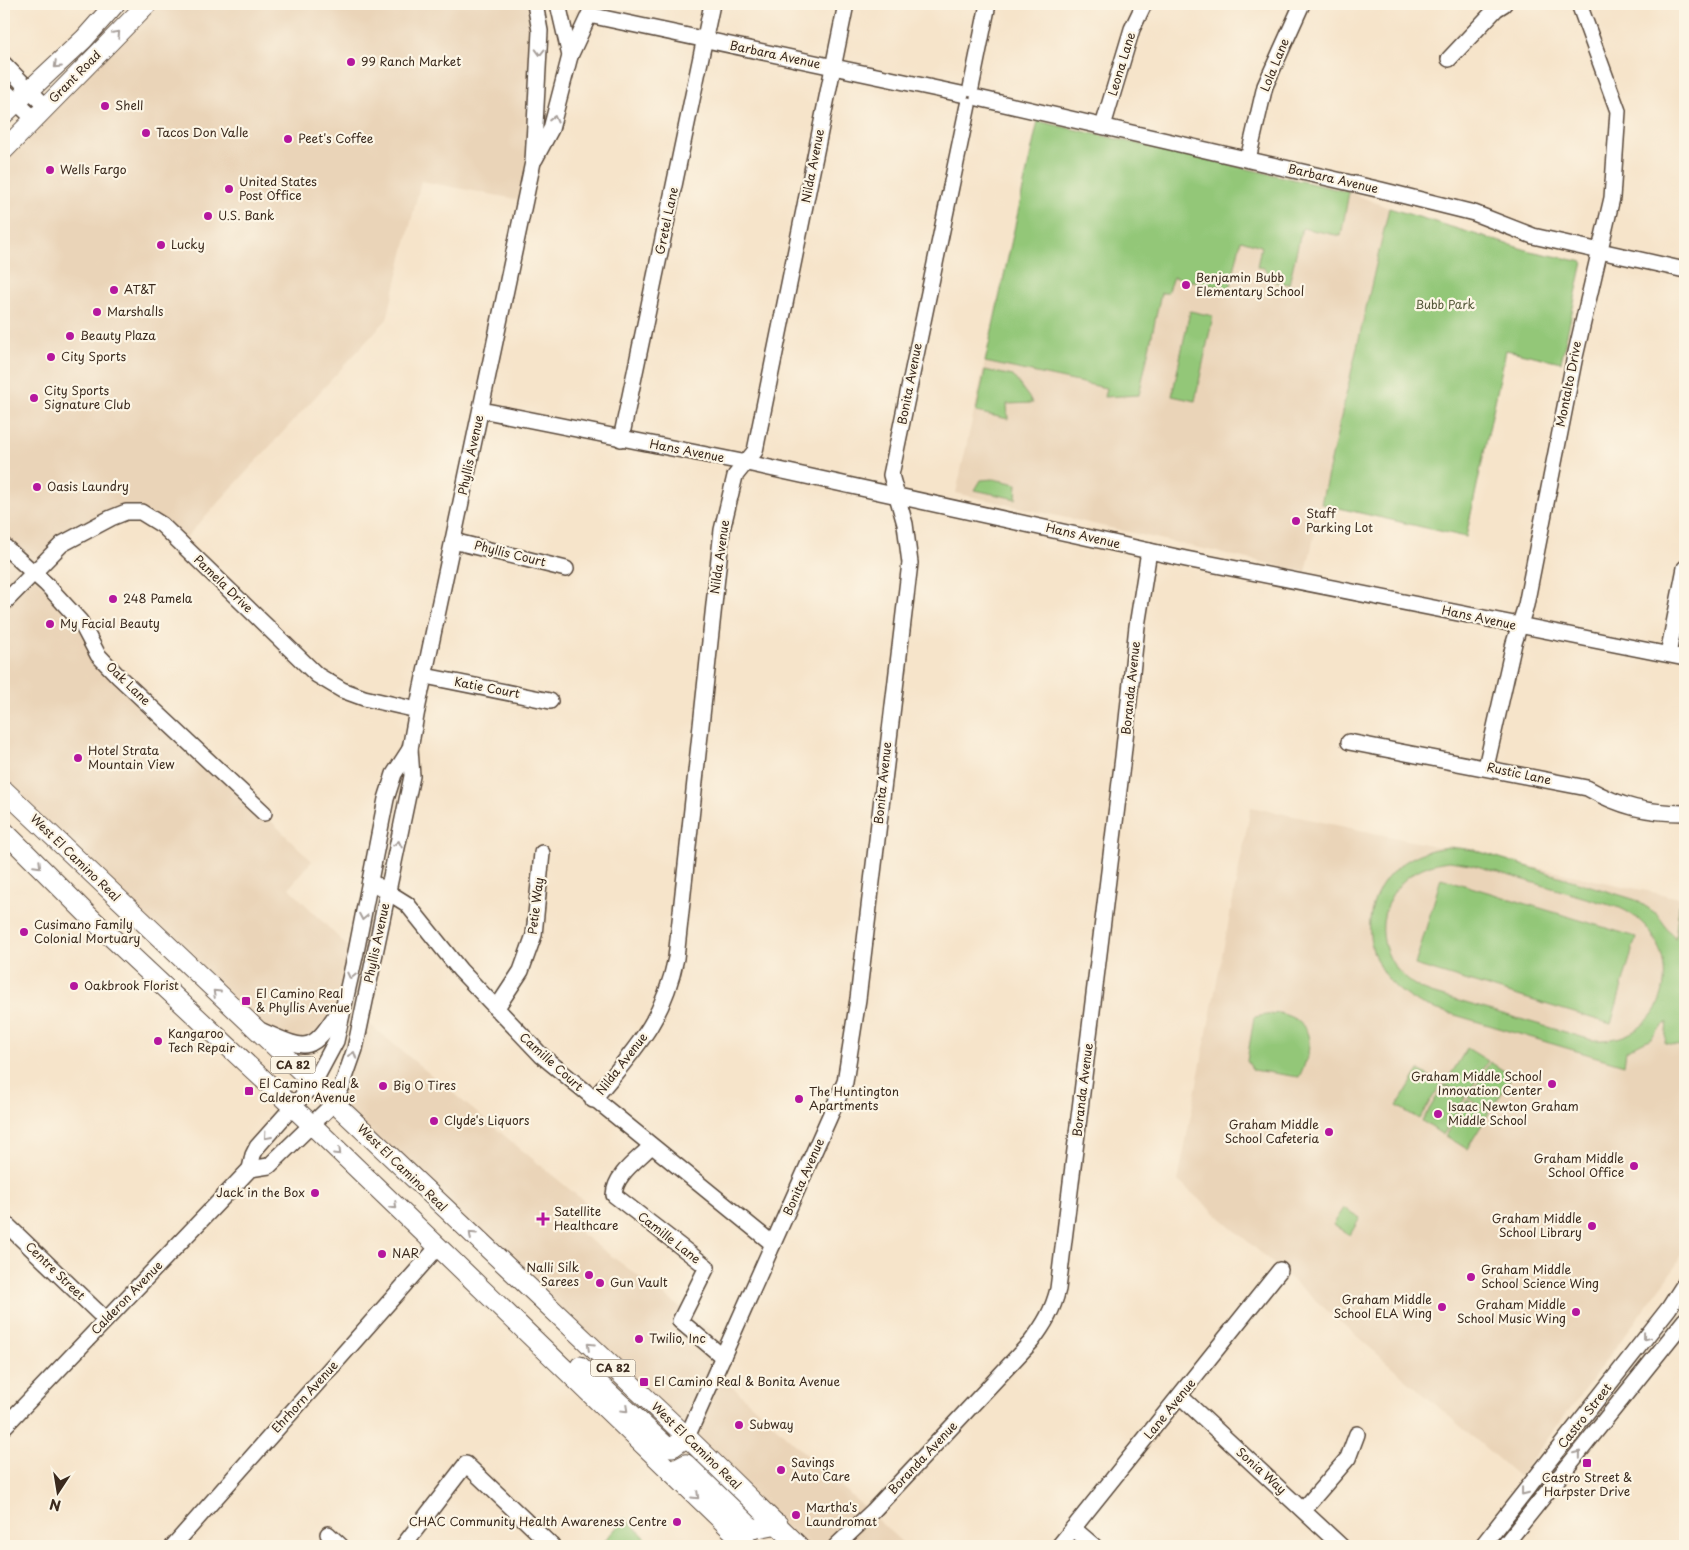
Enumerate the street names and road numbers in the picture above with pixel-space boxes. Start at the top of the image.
street label: Leona Lane [1103,29,1139,98]
street label: Lola Lane [1255,35,1293,94]
street label: Barbara Avenue [728,36,823,73]
street label: Grant Road [44,46,105,107]
street label: Nilda Avenue [796,127,828,204]
street label: Barbara Avenue [1286,159,1381,197]
street label: Gretel Lane [650,185,682,256]
street label: Montalto Drive [1551,339,1585,428]
street label: Bonita Avenue [892,341,926,426]
street label: Phyllis Avenue [453,413,487,496]
street label: Hans Avenue [648,434,727,466]
street label: Nilda Avenue [705,518,733,595]
street label: Hans Avenue [1044,518,1123,552]
street label: Phyllis Court [473,535,548,571]
street label: Pamela Drive [190,550,257,616]
street label: Hans Avenue [1440,600,1519,634]
street label: Boranda Avenue [1116,640,1144,736]
street label: Oak Lane [102,657,155,709]
street label: Katie Court [453,672,522,702]
street label: Bonita Avenue [869,740,895,825]
street label: Rustic Lane [1485,757,1553,789]
street label: West El Camino Real [27,810,125,905]
street label: Petie Way [523,876,547,935]
street label: Phyllis Avenue [359,901,393,984]
street label: Camille Court [516,1028,588,1095]
street label: Nilda Avenue [591,1028,652,1098]
street label: Boranda Avenue [1067,1042,1097,1138]
road number: CA 82 [270,1056,316,1074]
street label: West El Camino Real [354,1120,452,1215]
street label: Bonita Avenue [778,1135,828,1218]
street label: Camille Lane [634,1207,705,1268]
street label: Centre Street [22,1237,90,1304]
street label: Calderon Avenue [86,1256,166,1338]
street label: Ehrhorn Avenue [267,1356,342,1436]
road number: CA 82 [590,1360,636,1376]
street label: Lane Avenue [1139,1374,1200,1442]
street label: Castro Street [1553,1379,1615,1452]
street label: West El Camino Real [648,1398,746,1493]
street label: Boranda Avenue [884,1416,961,1498]
street label: Sonia Way [1233,1443,1291,1498]

